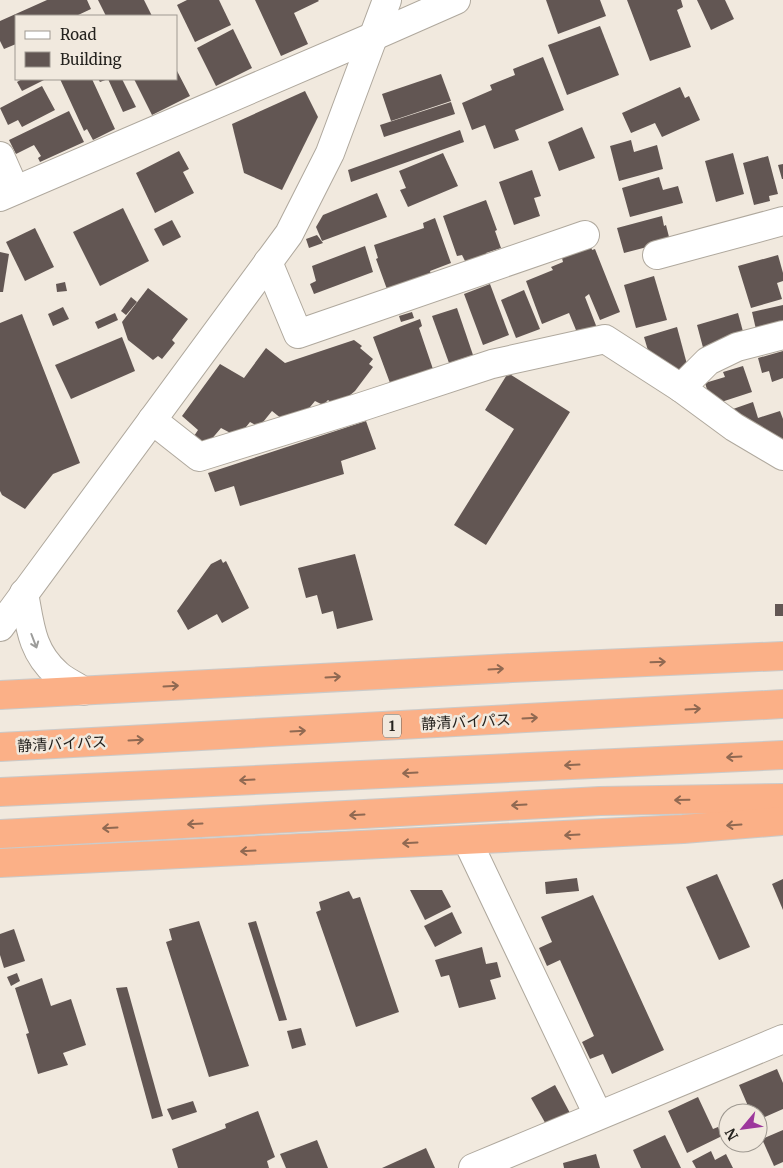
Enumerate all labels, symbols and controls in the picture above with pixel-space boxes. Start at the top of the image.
legend [15,15,178,80]
text: Road [60,25,96,44]
text: Building [60,50,122,69]
one-way arrow [30,633,39,648]
one-way arrow [650,657,666,666]
one-way arrow [487,664,503,673]
one-way arrow [325,673,341,682]
one-way arrow [163,681,179,690]
one-way arrow [684,704,700,714]
street label: 静清バイパス [421,710,511,733]
one-way arrow [522,713,538,723]
road number: 1 [383,714,401,738]
one-way arrow [290,726,306,735]
street label: 静清バイパス [17,732,107,755]
one-way arrow [128,735,144,744]
one-way arrow [727,753,743,762]
one-way arrow [564,761,580,770]
one-way arrow [402,768,418,777]
one-way arrow [240,776,256,785]
one-way arrow [674,795,690,805]
one-way arrow [512,801,528,810]
one-way arrow [349,810,365,819]
one-way arrow [187,819,203,828]
one-way arrow [727,821,743,830]
one-way arrow [103,824,119,833]
one-way arrow [564,830,580,839]
one-way arrow [402,838,418,847]
one-way arrow [240,846,256,856]
north arrow [718,1103,768,1153]
text: N [721,1125,742,1144]

